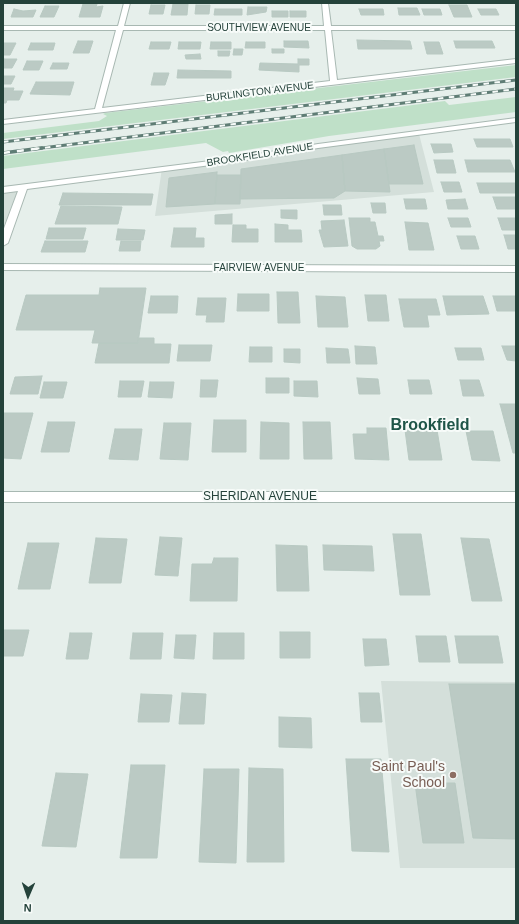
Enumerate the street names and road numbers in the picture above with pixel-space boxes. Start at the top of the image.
street label: SOUTHVIEW AVENUE [207,22,311,34]
street label: BURLINGTON AVENUE [205,79,315,105]
street label: BROOKFIELD AVENUE [206,141,314,169]
street label: FAIRVIEW AVENUE [214,262,304,274]
street label: SHERIDAN AVENUE [203,490,317,504]

